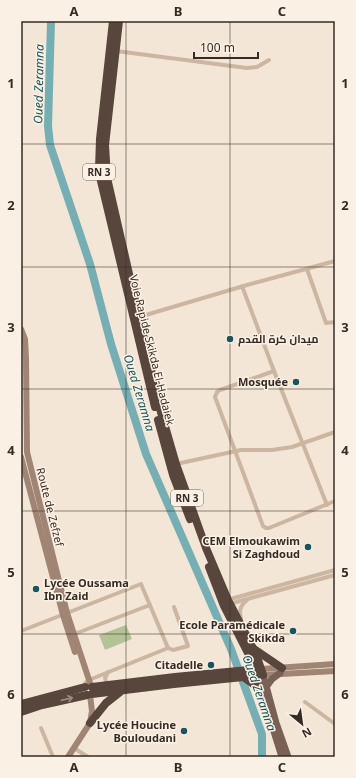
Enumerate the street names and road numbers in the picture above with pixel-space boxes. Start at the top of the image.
road number: RN 3 [83,164,115,180]
street label: Voie Rapide Skikda El-Hadaiek [127,273,178,427]
street label: Route de Zefzef [33,466,68,549]
road number: RN 3 [171,490,203,506]

